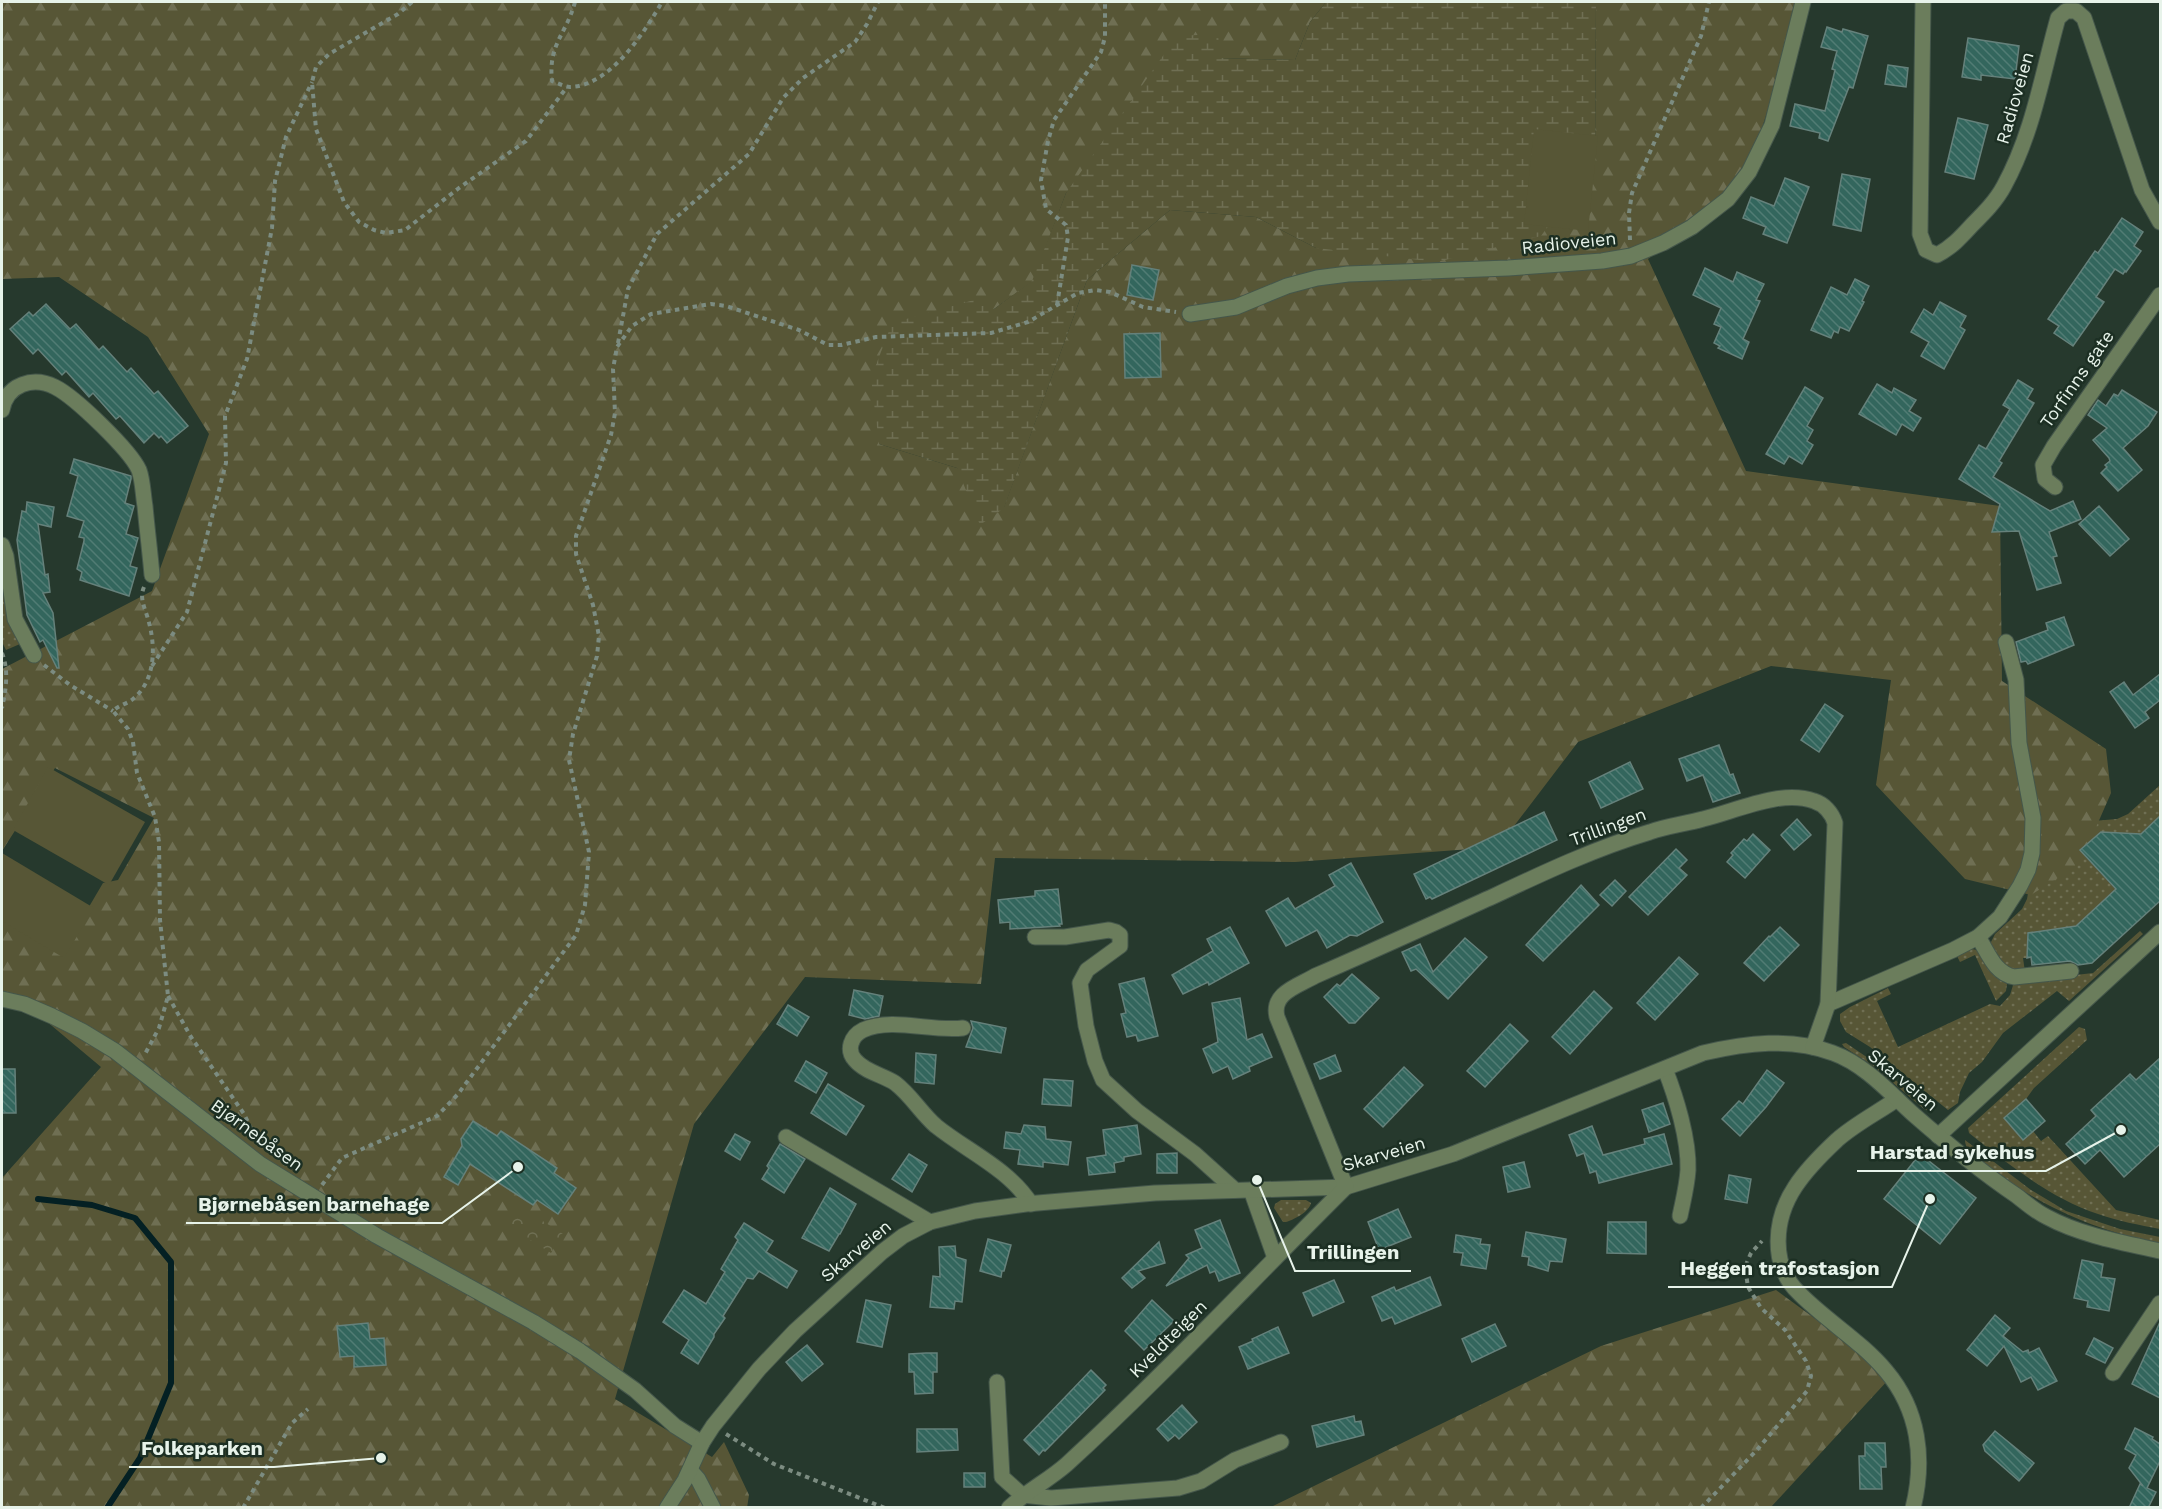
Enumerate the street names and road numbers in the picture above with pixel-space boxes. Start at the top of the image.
street label: Radioveien [1991,49,2038,146]
street label: Radioveien [1521,227,1617,258]
street label: Torfinns gate [2035,326,2118,431]
street label: Trillingen [1567,803,1649,850]
street label: Skarveien [1864,1044,1943,1115]
street label: Bjørnebåsen [207,1094,307,1175]
street label: Skarveien [1340,1132,1428,1175]
street label: Skarveien [816,1215,895,1286]
street label: Kveldteigen [1124,1295,1211,1382]

